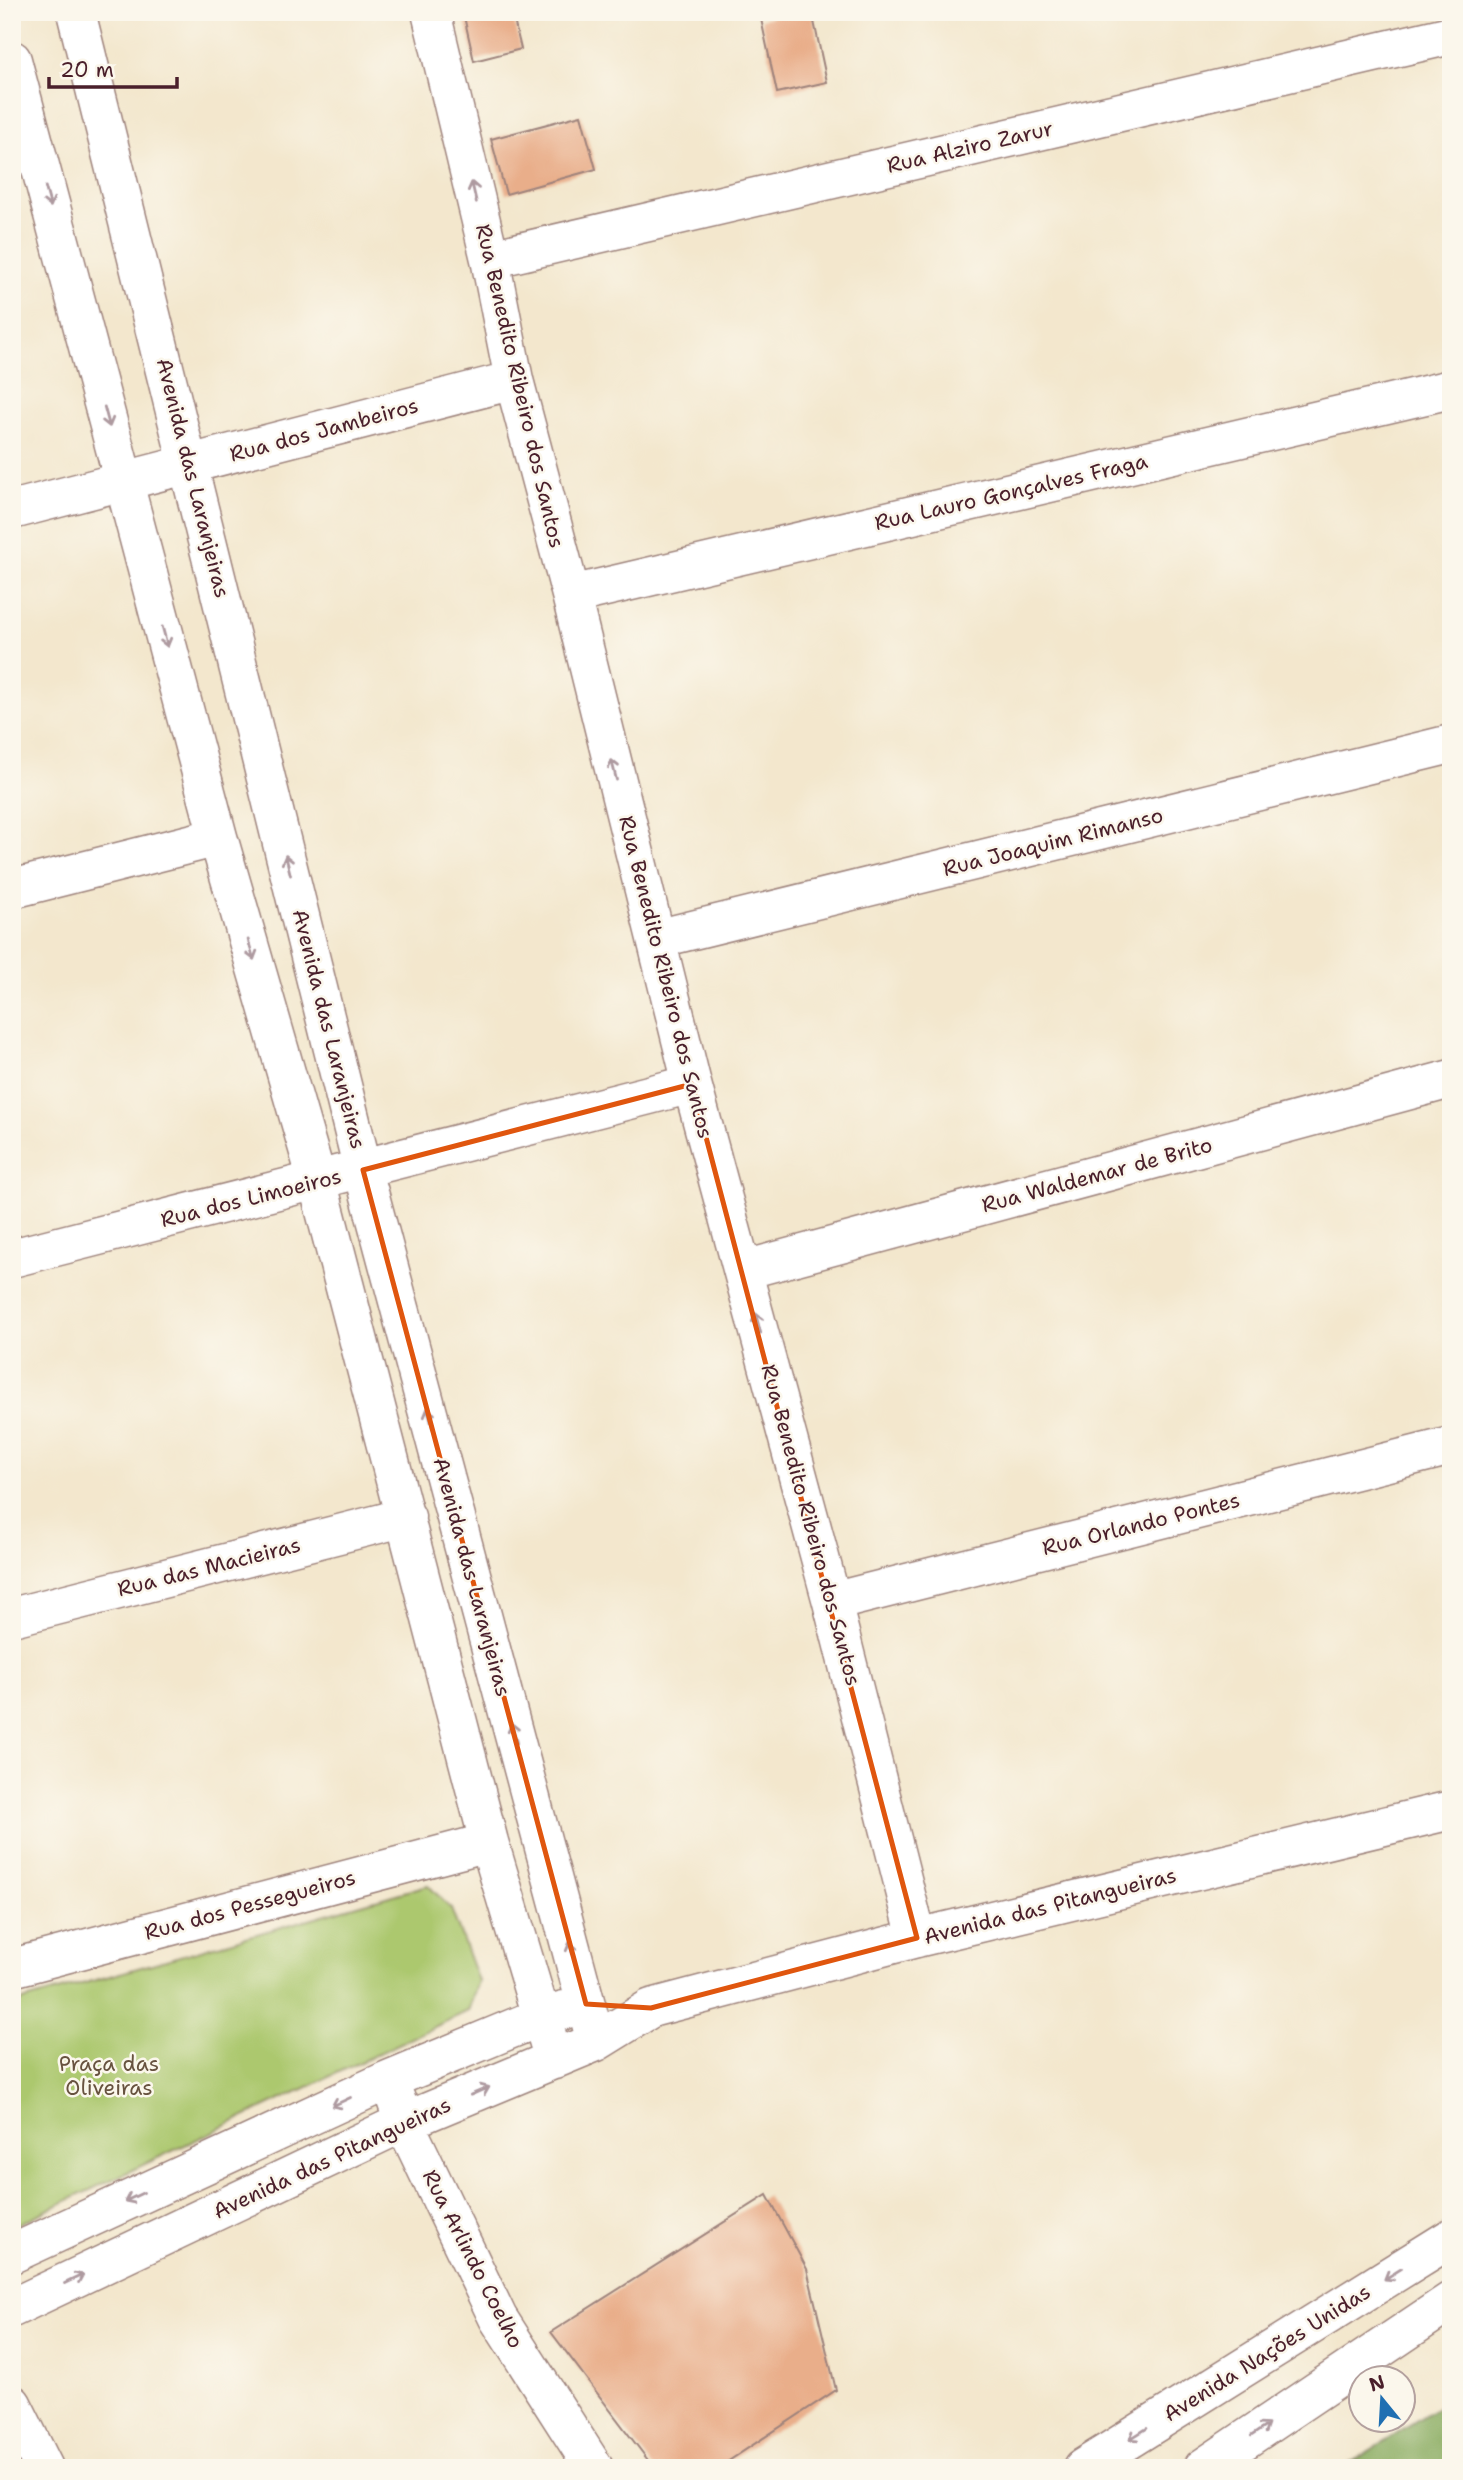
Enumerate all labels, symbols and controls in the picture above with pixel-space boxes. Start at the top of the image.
scale bar [49,46,177,90]
text: 20 m [60,56,114,84]
street label: Rua Alziro Zarur [884,114,1056,180]
one-way arrow [467,181,480,204]
one-way arrow [43,186,56,208]
street label: Rua Benedito Ribeiro dos Santos [469,221,571,551]
street label: Avenida das Laranjeiras [150,355,236,601]
street label: Rua dos Jambeiros [227,391,421,469]
one-way arrow [101,405,114,427]
street label: Rua Lauro Gonçalves Fraga [872,447,1150,537]
one-way arrow [159,625,172,647]
one-way arrow [607,759,620,782]
street label: Rua Joaquim Rimanso [940,801,1166,883]
street label: Rua Benedito Ribeiro dos Santos [612,813,720,1141]
one-way arrow [281,854,295,877]
street label: Avenida das Laranjeiras [286,906,372,1152]
one-way arrow [245,939,258,961]
street label: Rua Waldemar de Brito [979,1131,1215,1219]
street label: Rua dos Limoeiros [158,1162,344,1234]
one-way arrow [750,1312,763,1334]
street label: Rua Benedito Ribeiro dos Santos [755,1361,867,1689]
one-way arrow [423,1407,436,1430]
street label: Avenida das Laranjeiras [427,1454,517,1700]
street label: Rua Orlando Pontes [1039,1486,1243,1562]
street label: Rua das Macieiras [114,1531,304,1603]
one-way arrow [506,1722,519,1744]
street label: Avenida das Pitangueiras [921,1861,1179,1951]
street label: Rua dos Pessegueiros [141,1863,359,1947]
one-way arrow [565,1941,578,1964]
park label: Praça das Oliveiras [59,2050,159,2102]
one-way arrow [469,2083,491,2096]
street label: Avenida das Pitangueiras [209,2091,455,2225]
one-way arrow [331,2095,352,2109]
street label: Rua Arlindo Coelho [416,2165,530,2353]
one-way arrow [124,2191,146,2204]
one-way arrow [1384,2266,1403,2281]
one-way arrow [63,2271,84,2285]
street label: Avenida Nações Unidas [1158,2278,1376,2428]
north arrow [1348,2364,1418,2434]
text: N [1366,2369,1388,2398]
one-way arrow [1250,2423,1269,2437]
one-way arrow [1128,2427,1148,2441]

